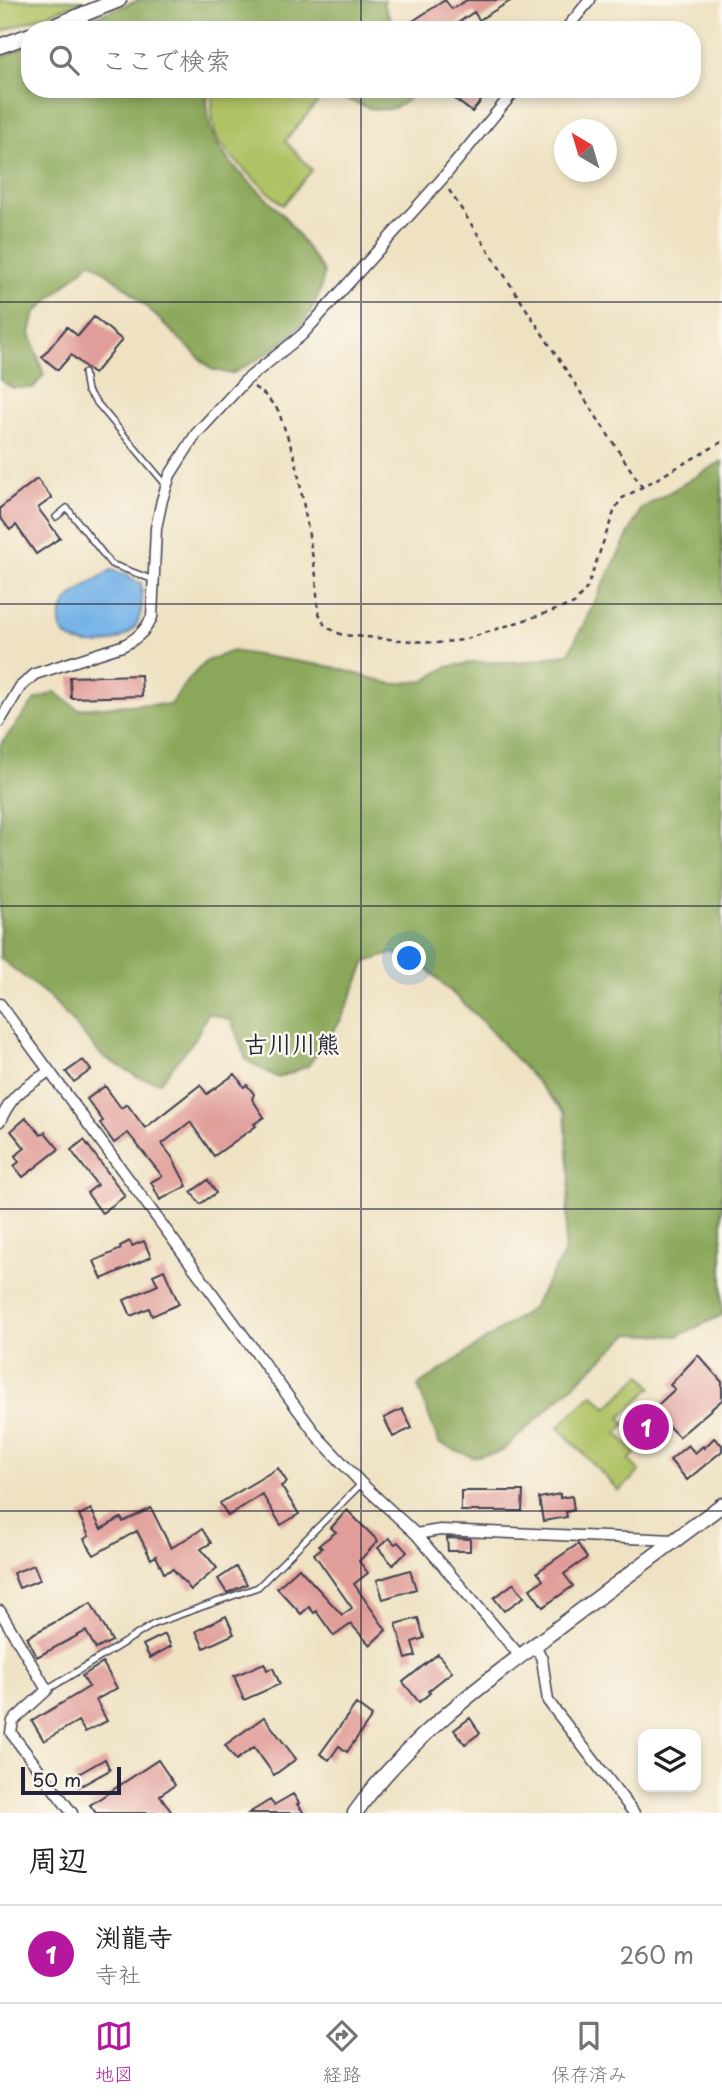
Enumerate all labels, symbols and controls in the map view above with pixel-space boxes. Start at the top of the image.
search box [21,21,701,98]
text: ここで検索 [101,40,231,79]
icon: search [45,41,83,79]
north arrow [554,119,617,182]
your location [392,941,426,975]
district label: 古川川熊 [244,1025,340,1061]
pin: 1 [623,1401,669,1453]
map controls [638,1729,701,1792]
button: layers [638,1729,701,1792]
scale bar [21,1764,121,1796]
text: 50 m [32,1765,81,1793]
text: 周辺 [28,1836,88,1881]
text: 渕龍寺 [95,1917,173,1956]
text: 1 [46,1937,57,1972]
text: 260 m [619,1937,694,1972]
text: 寺社 [95,1956,141,1991]
tab: 地図 [95,2017,133,2087]
tab: 経路 [323,2017,361,2087]
tab: 保存済み [551,2017,627,2087]

